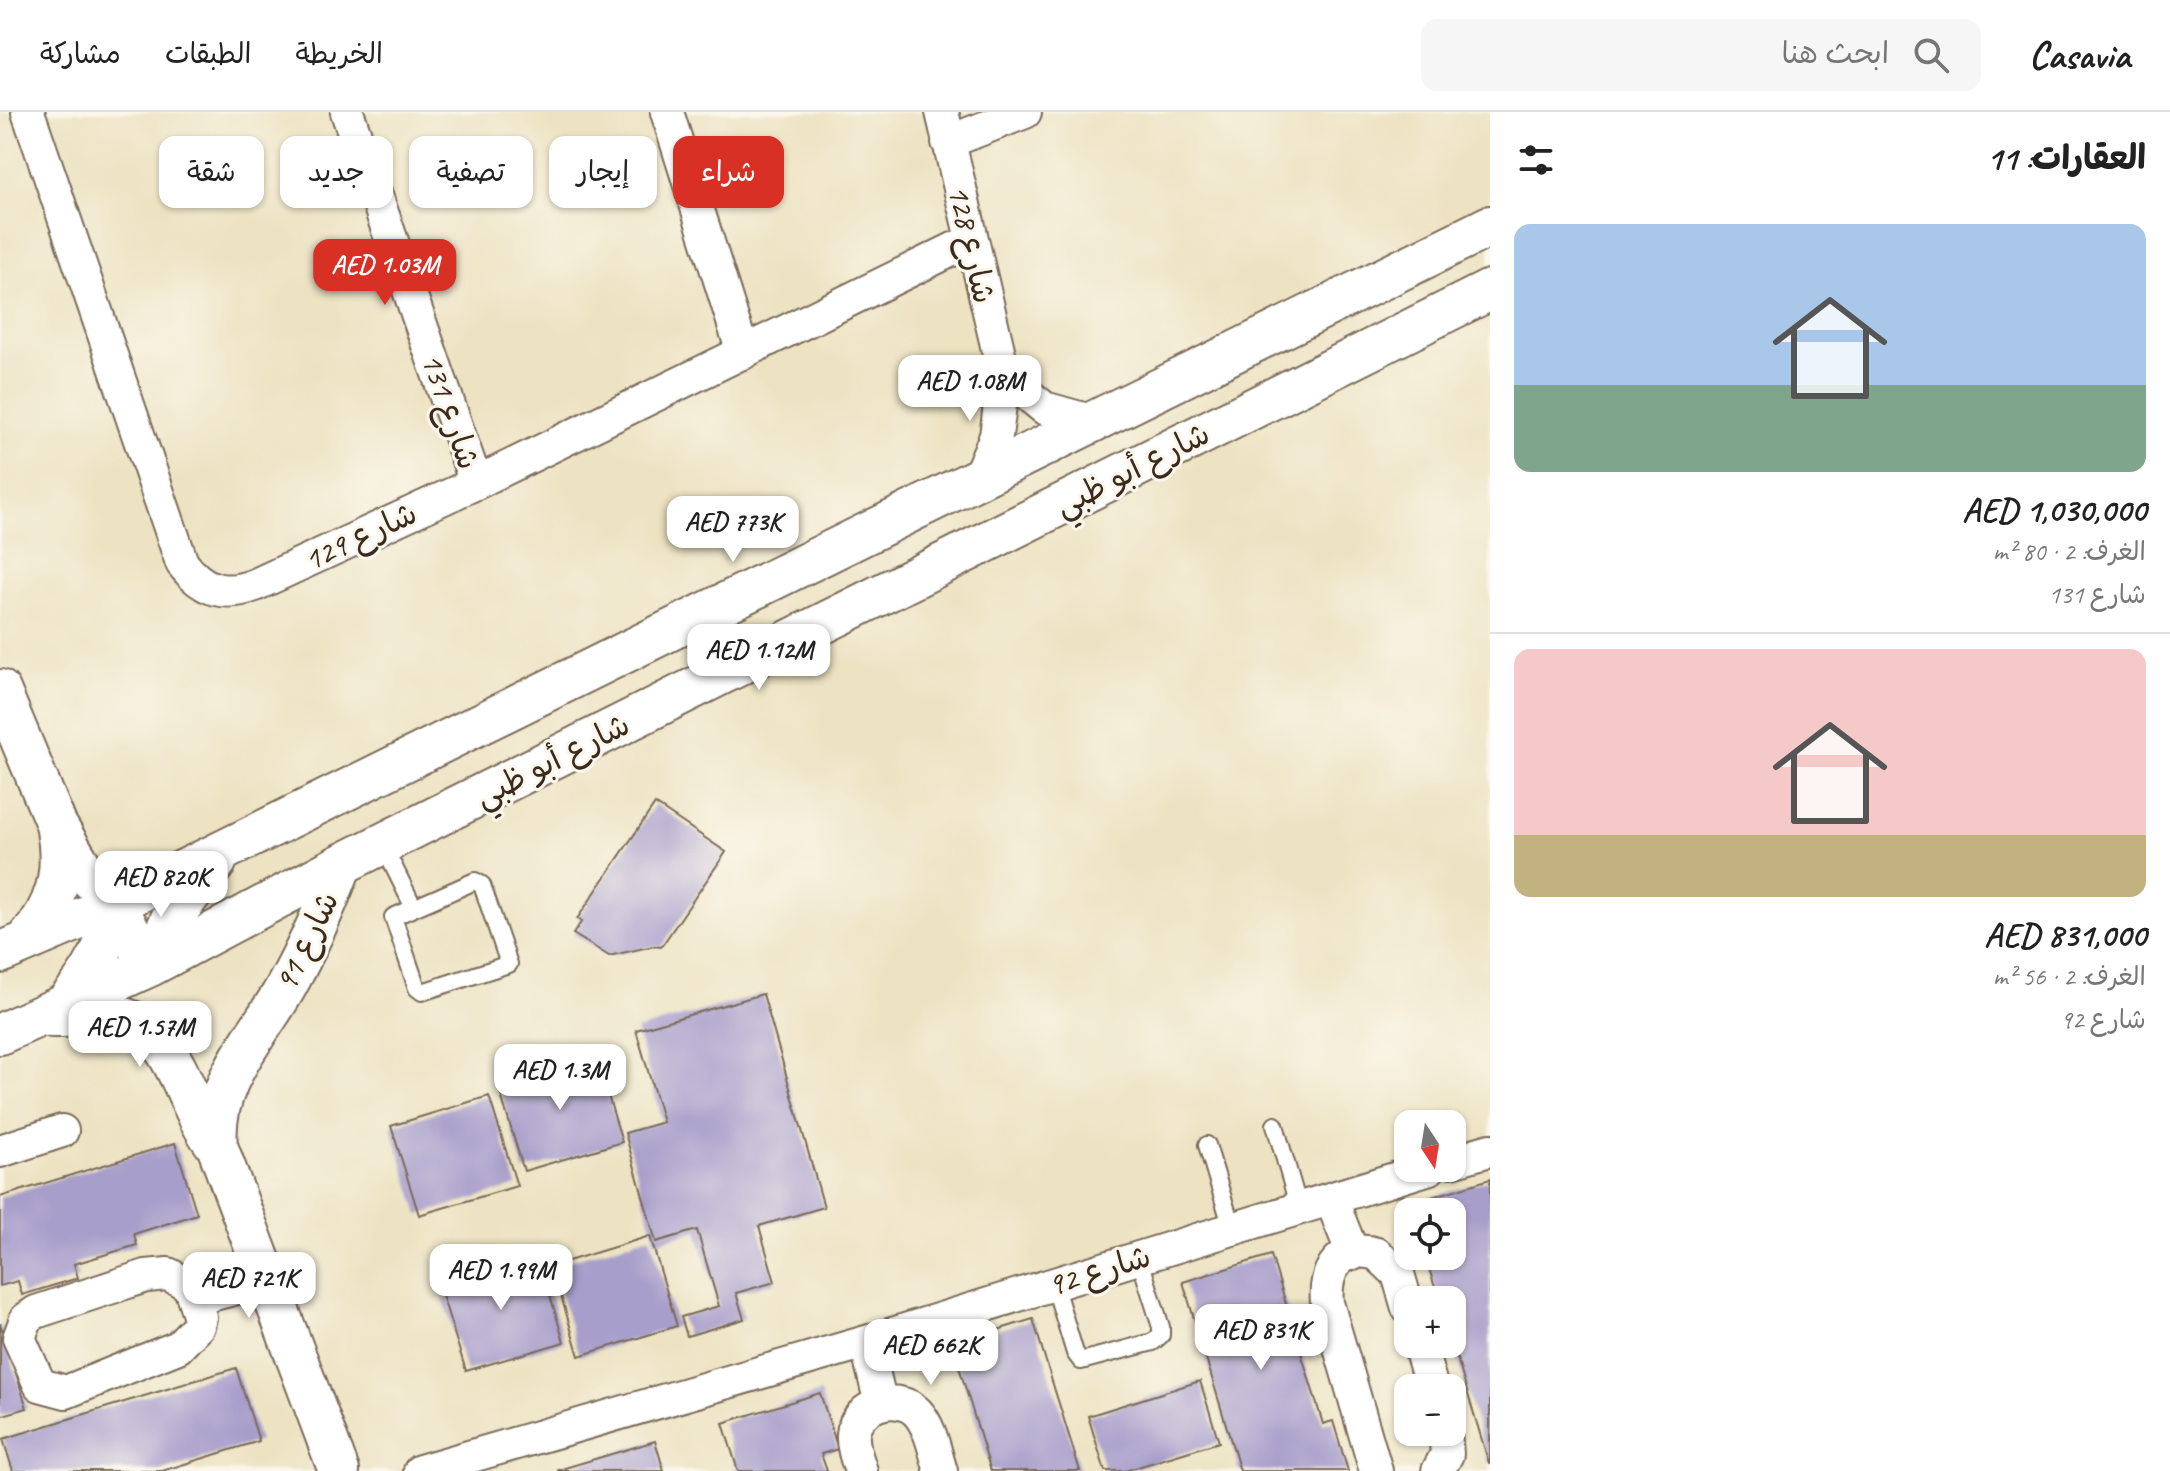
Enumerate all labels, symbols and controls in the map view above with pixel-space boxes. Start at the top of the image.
search box [1421,19,1981,91]
text: Casavia [2029,32,2130,79]
icon: search [1909,33,1953,77]
text: ابحث هنا [1782,34,1889,72]
text: مشاركة [40,36,121,71]
text: الطبقات [165,36,251,71]
text: الخريطة [295,36,383,71]
chip: شقة [159,136,264,208]
chip: جديد [280,136,393,208]
chip: تصفية [409,136,533,208]
chip: إيجار [549,136,657,208]
chip: شراء [673,136,784,208]
text: العقارات: 11 [1987,136,2146,179]
icon: filters [1514,138,1558,182]
street label: شارع 128 [936,181,1005,308]
pin: AED 1.03M [293,239,477,307]
text: AED 1.03M [331,248,439,281]
icon: home [1758,276,1902,420]
street label: شارع 131 [410,348,489,475]
pin: AED 1.08M [878,355,1062,423]
text: AED 1.08M [916,364,1024,397]
street label: شارع أبو ظبي [1048,413,1220,532]
text: AED 1,030,000 [1962,488,2146,531]
street label: شارع 129 [297,492,424,582]
pin: AED 773K [650,496,816,564]
text: AED 773K [685,505,781,538]
text: الغرف: 2 · 80 m² [1993,535,2146,568]
text: شارع 131 [2048,578,2146,611]
pin: AED 1.12M [667,624,851,692]
text: AED 1.12M [705,633,813,666]
icon: home [1758,701,1902,845]
street label: شارع أبو ظبي [468,704,640,823]
pin: AED 820K [78,851,244,919]
text: AED 820K [113,860,209,893]
street label: شارع 91 [265,885,350,999]
text: AED 831,000 [1984,913,2146,956]
text: الغرف: 2 · 56 m² [1993,960,2146,993]
pin: AED 1.57M [48,1001,232,1069]
text: شارع 92 [2060,1003,2146,1036]
text: AED 1.57M [87,1010,193,1043]
pin: AED 1.3M [477,1044,643,1112]
text: AED 1.3M [512,1053,608,1086]
north arrow [1394,1110,1466,1182]
map controls [1394,1110,1466,1446]
button: locate [1394,1198,1466,1270]
street label: شارع 92 [1043,1235,1156,1307]
pin: AED 1.99M [409,1244,593,1312]
pin: AED 721K [166,1252,332,1320]
text: AED 1.99M [448,1253,554,1286]
text: AED 721K [201,1261,297,1294]
button: + [1394,1286,1466,1358]
pin: AED 831K [1178,1304,1344,1372]
text: AED 831K [1213,1313,1309,1346]
pin: AED 662K [848,1319,1014,1387]
text: AED 662K [882,1328,980,1361]
button: − [1394,1374,1466,1446]

